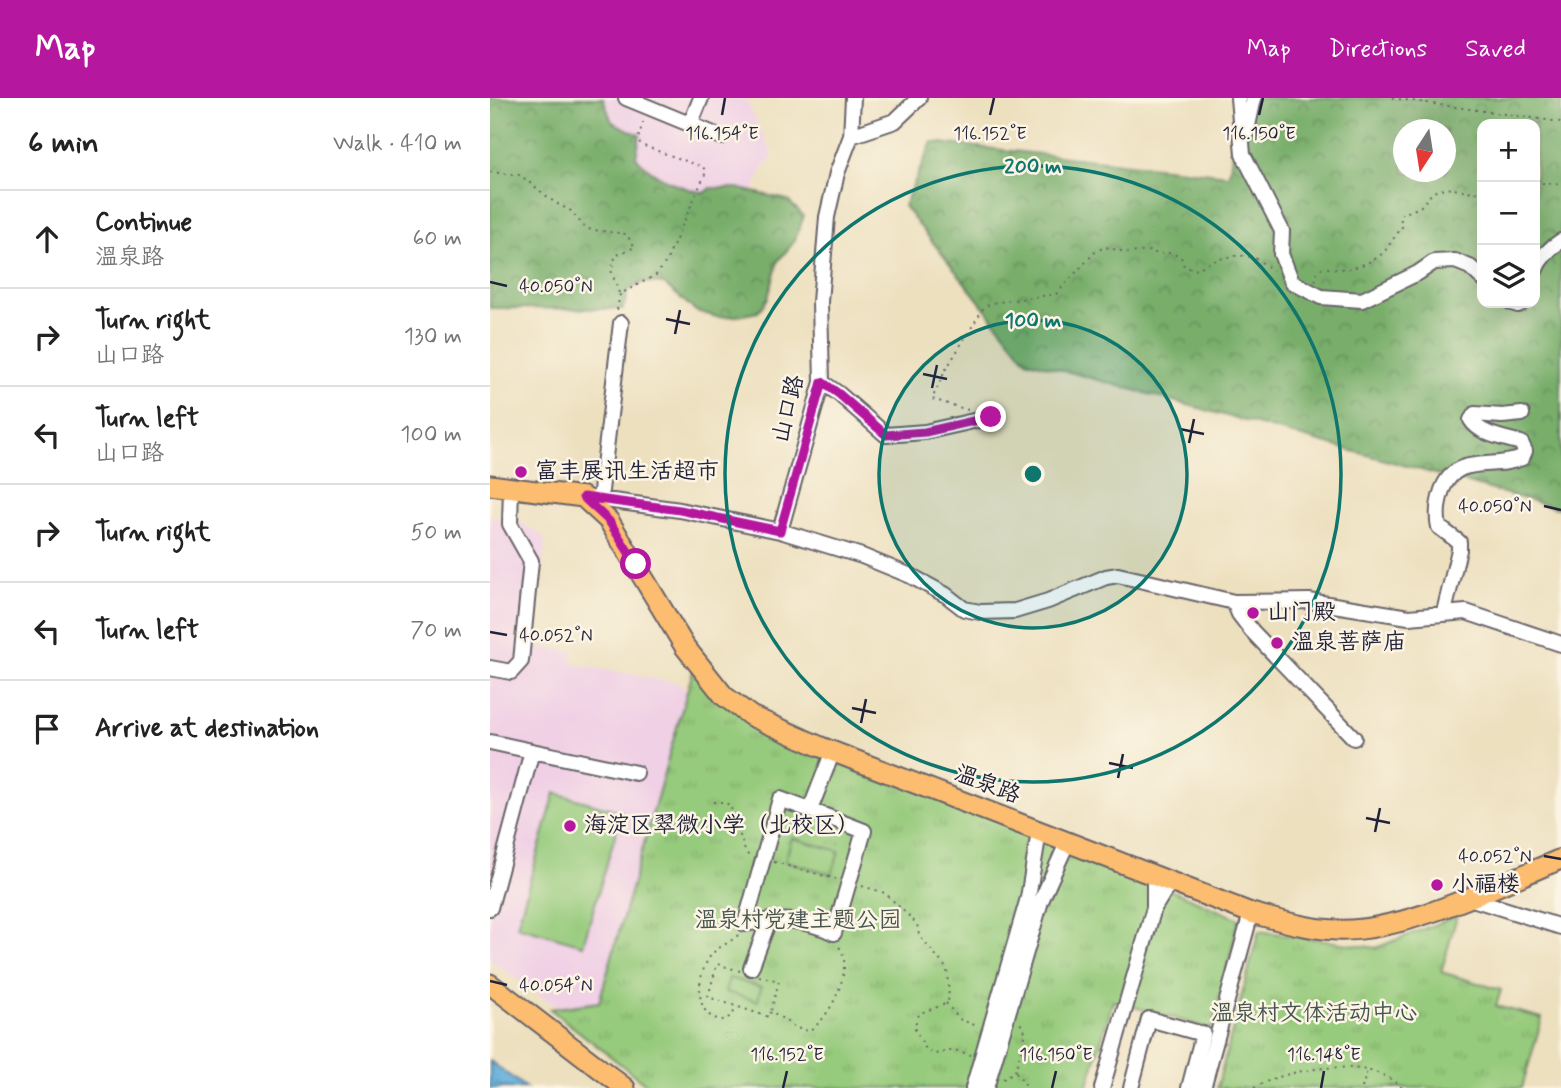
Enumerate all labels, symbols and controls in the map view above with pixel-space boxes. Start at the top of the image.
text: Map [35,27,95,71]
text: Map [1247,34,1291,65]
text: Directions [1329,34,1427,65]
text: Saved [1465,34,1526,65]
north arrow [1393,119,1456,182]
map controls [1477,119,1540,308]
button: + [1477,119,1540,182]
text: 116.154°E [685,122,759,146]
text: 116.152°E [953,122,1027,146]
text: 116.150°E [1222,122,1296,146]
text: 6 min [28,124,99,163]
text: Walk · 410 m [333,129,462,159]
text: 200 m [1004,153,1062,181]
button: − [1477,182,1540,245]
text: Continue [95,206,192,240]
icon: ahead [28,220,66,258]
text: 60 m [413,224,462,254]
text: 温泉路 [95,243,164,273]
button: layers [1477,245,1540,308]
text: 40.050°N [519,275,593,299]
text: Turn right [95,304,211,338]
text: 100 m [1005,307,1061,335]
icon: right [28,318,66,356]
text: 130 m [404,322,462,352]
text: 山口路 [95,341,164,371]
street label: 山口路 [766,372,812,446]
route end [975,401,1006,432]
text: Turn left [95,402,199,436]
icon: left [28,416,66,454]
text: 100 m [400,420,462,450]
text: 山口路 [95,439,164,469]
place label: 富丰展讯生活超市 [535,457,719,487]
centre of rings [1021,462,1045,486]
marker: 富丰展讯生活超市 [513,464,529,480]
text: 40.050°N [1458,495,1532,519]
icon: right [28,514,66,552]
text: Turn right [95,516,211,550]
text: 50 m [411,518,462,548]
route start [620,548,651,579]
place label: 山门殿 [1267,598,1336,628]
marker: 山门殿 [1245,605,1261,621]
icon: left [28,612,66,650]
text: Turn left [95,614,199,648]
text: 70 m [410,616,462,646]
text: 40.052°N [519,624,593,648]
place label: 温泉菩萨庙 [1291,628,1406,658]
marker: 温泉菩萨庙 [1269,635,1285,651]
icon: arrive [28,710,66,748]
text: Arrive at destination [95,712,319,746]
street label: 温泉路 [949,759,1025,811]
place label: 海淀区翠微小学（北校区） [584,811,860,841]
marker: 海淀区翠微小学（北校区） [562,818,578,834]
text: 40.052°N [1458,845,1532,869]
place label: 小福楼 [1451,870,1520,900]
marker: 小福楼 [1429,877,1445,893]
park label: 温泉村党建主题公园 [695,906,902,936]
text: 40.054°N [519,974,593,998]
park label: 温泉村文体活动中心 [1211,999,1418,1029]
text: 116.152°E [750,1043,824,1067]
text: 116.150°E [1019,1043,1093,1067]
text: 116.148°E [1287,1043,1361,1067]

